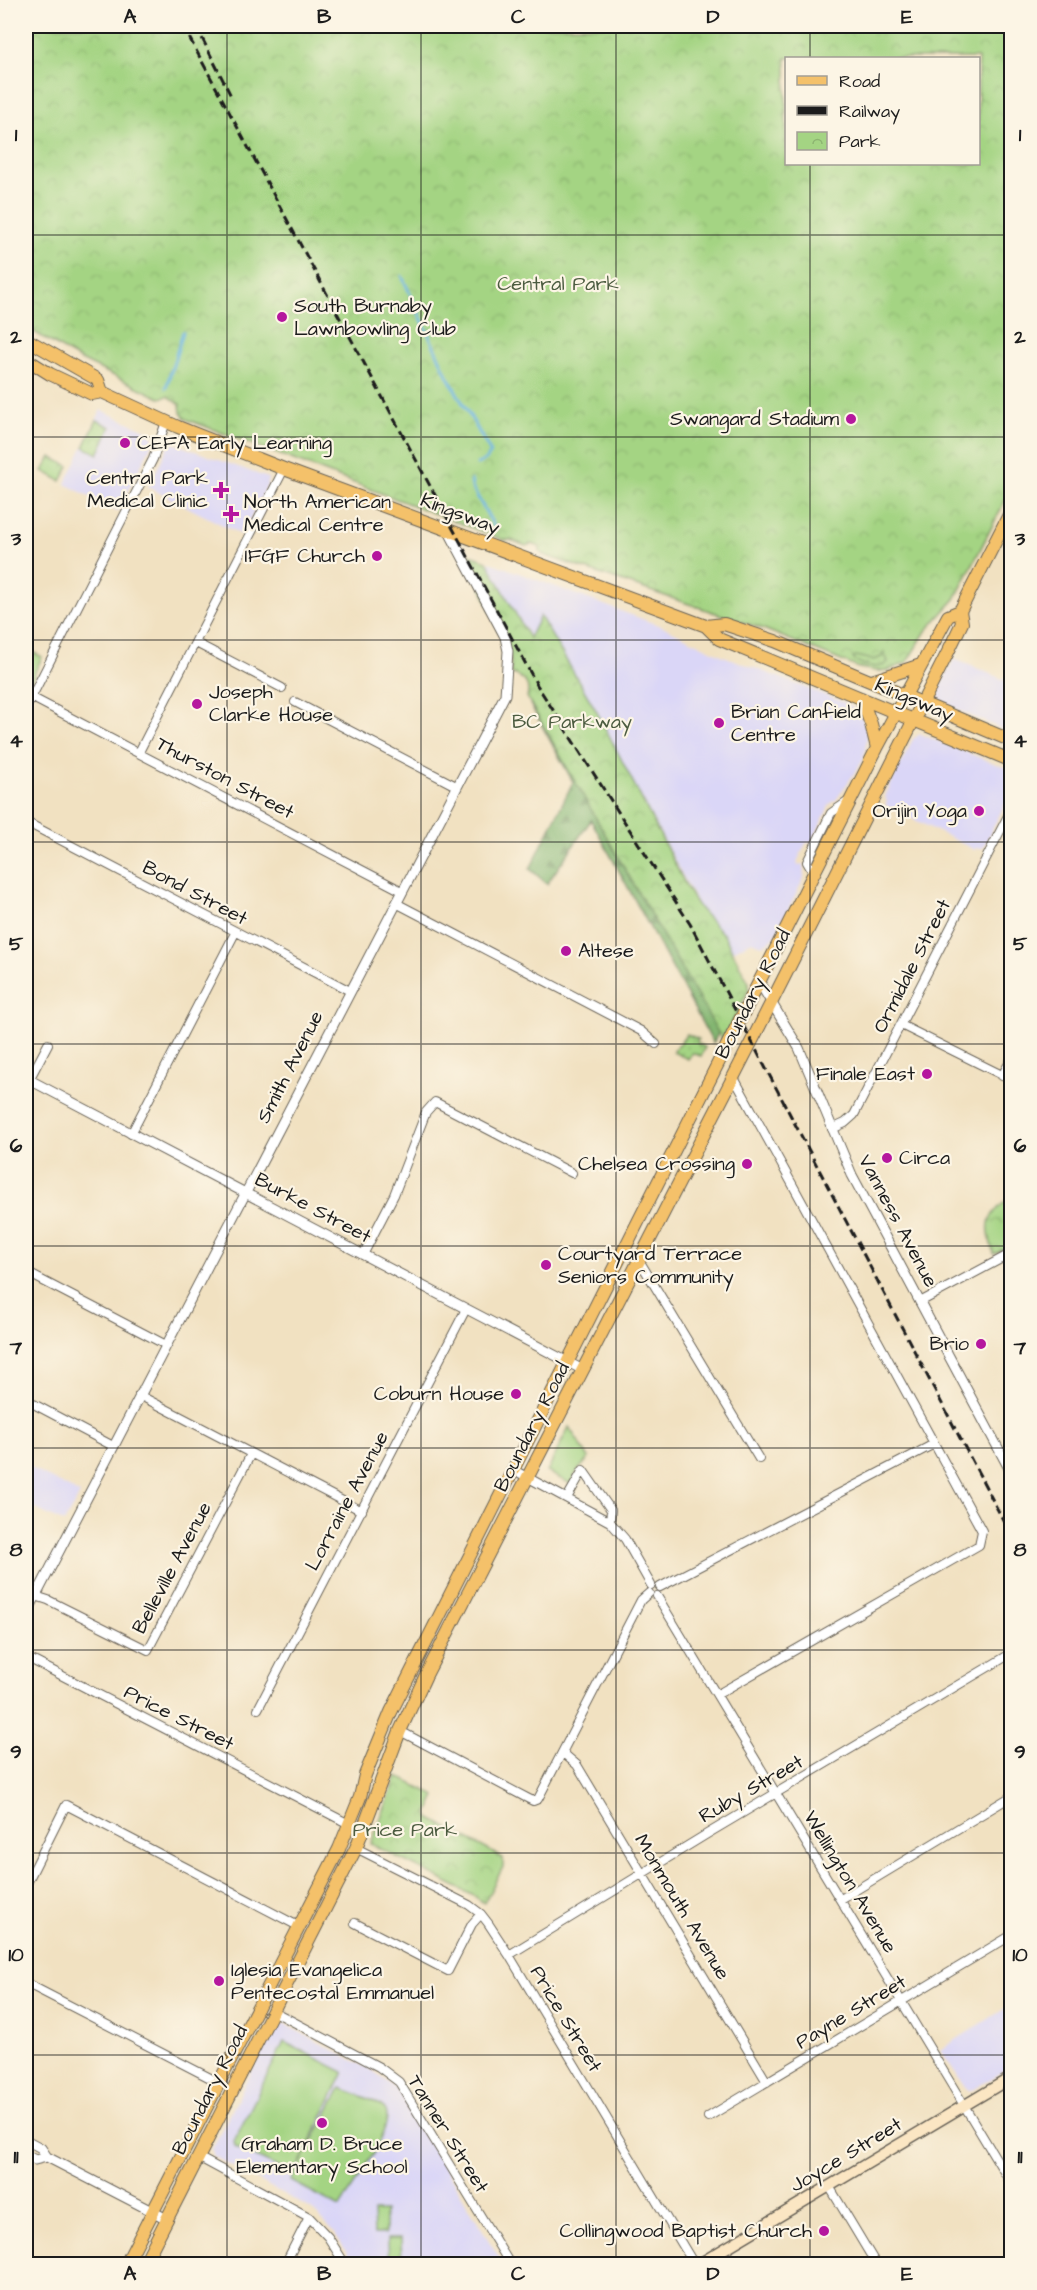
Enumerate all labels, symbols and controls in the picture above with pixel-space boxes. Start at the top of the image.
text: A [124,3,137,31]
text: B [317,3,332,31]
text: C [511,3,526,31]
text: D [707,3,720,31]
text: E [901,3,913,31]
legend [785,57,980,165]
text: Road [839,69,880,94]
text: Railway [839,99,900,125]
text: 1 [15,121,18,149]
text: 1 [1019,121,1022,149]
text: Park [839,129,881,154]
park label: Central Park [497,270,619,298]
place label: South Burnaby Lawnbowling Club [294,292,456,344]
marker: South Burnaby Lawnbowling Club [275,310,289,324]
text: 2 [9,323,22,351]
text: 2 [1013,323,1026,351]
place label: Swangard Stadium [670,405,839,434]
marker: Swangard Stadium [844,412,858,426]
place label: CEFA Early Learning [137,429,332,458]
marker: CEFA Early Learning [118,436,132,450]
place label: Central Park Medical Clinic [86,464,208,515]
marker: Central Park Medical Clinic [212,481,230,499]
street label: Kingsway [416,486,504,543]
place label: North American Medical Centre [244,488,391,539]
marker: North American Medical Centre [222,505,240,523]
text: 3 [10,525,22,553]
text: 3 [1014,525,1026,553]
place label: IFGF Church [245,542,365,570]
marker: IFGF Church [370,549,384,563]
street label: Kingsway [870,671,958,730]
place label: Joseph Clarke House [209,678,333,729]
marker: Joseph Clarke House [190,697,204,711]
place label: Brian Canfield Centre [731,698,861,749]
park label: BC Parkway [512,708,632,737]
marker: Brian Canfield Centre [712,716,726,730]
text: 4 [9,727,23,755]
text: 4 [1013,727,1027,755]
street label: Thurston Street [151,730,299,826]
place label: Orijin Yoga [873,797,967,826]
marker: Orijin Yoga [972,804,986,818]
street label: Bond Street [137,854,253,932]
street label: Ormidale Street [866,894,958,1038]
street label: Boundary Road [708,924,799,1064]
text: 5 [9,930,24,958]
text: 5 [1013,930,1028,958]
place label: Altese [578,937,634,965]
marker: Altese [559,944,573,958]
street label: Smith Avenue [250,1006,330,1128]
place label: Finale East [816,1060,915,1088]
marker: Finale East [920,1067,934,1081]
text: 6 [10,1132,23,1160]
text: 6 [1014,1132,1027,1160]
place label: Circa [899,1144,950,1172]
place label: Chelsea Crossing [578,1150,735,1179]
street label: Vanness Avenue [851,1150,945,1292]
marker: Circa [880,1151,894,1165]
marker: Chelsea Crossing [740,1157,754,1171]
street label: Burke Street [250,1166,376,1250]
place label: Courtyard Terrace Seniors Community [558,1240,742,1292]
marker: Courtyard Terrace Seniors Community [539,1258,553,1272]
place label: Brio [929,1330,969,1358]
text: 7 [9,1334,23,1362]
text: 7 [1013,1334,1027,1362]
marker: Brio [974,1337,988,1351]
street label: Boundary Road [487,1357,578,1497]
place label: Coburn House [374,1380,504,1408]
marker: Coburn House [509,1387,523,1401]
street label: Lorraine Avenue [298,1426,396,1576]
street label: Belleville Avenue [125,1497,219,1639]
text: 8 [10,1536,23,1564]
text: 8 [1014,1536,1027,1564]
street label: Price Street [119,1678,239,1758]
text: 9 [10,1738,22,1766]
text: 9 [1014,1738,1026,1766]
street label: Ruby Street [694,1748,809,1831]
street label: Wellington Avenue [796,1806,904,1959]
park label: Price Park [353,1816,457,1844]
street label: Monmouth Avenue [627,1829,737,1985]
text: 10 [8,1941,24,1969]
text: 10 [1012,1941,1028,1969]
place label: Iglesia Evangelica Pentecostal Emmanuel [231,1956,434,2007]
street label: Price Street [523,1960,609,2078]
street label: Payne Street [790,1968,912,2057]
marker: Iglesia Evangelica Pentecostal Emmanuel [212,1974,226,1988]
street label: Boundary Road [165,2020,256,2160]
street label: Tanner Street [401,2070,495,2198]
street label: Joyce Street [785,2111,908,2200]
marker: Graham D. Bruce Elementary School [315,2116,329,2130]
place label: Graham D. Bruce Elementary School [236,2130,408,2182]
text: 11 [13,2143,19,2171]
text: 11 [1017,2143,1023,2171]
place label: Collingwood Baptist Church [559,2217,812,2246]
marker: Collingwood Baptist Church [817,2224,831,2238]
text: A [124,2260,137,2288]
text: B [317,2260,332,2288]
text: C [511,2260,526,2288]
text: D [707,2260,720,2288]
text: E [901,2260,913,2288]

